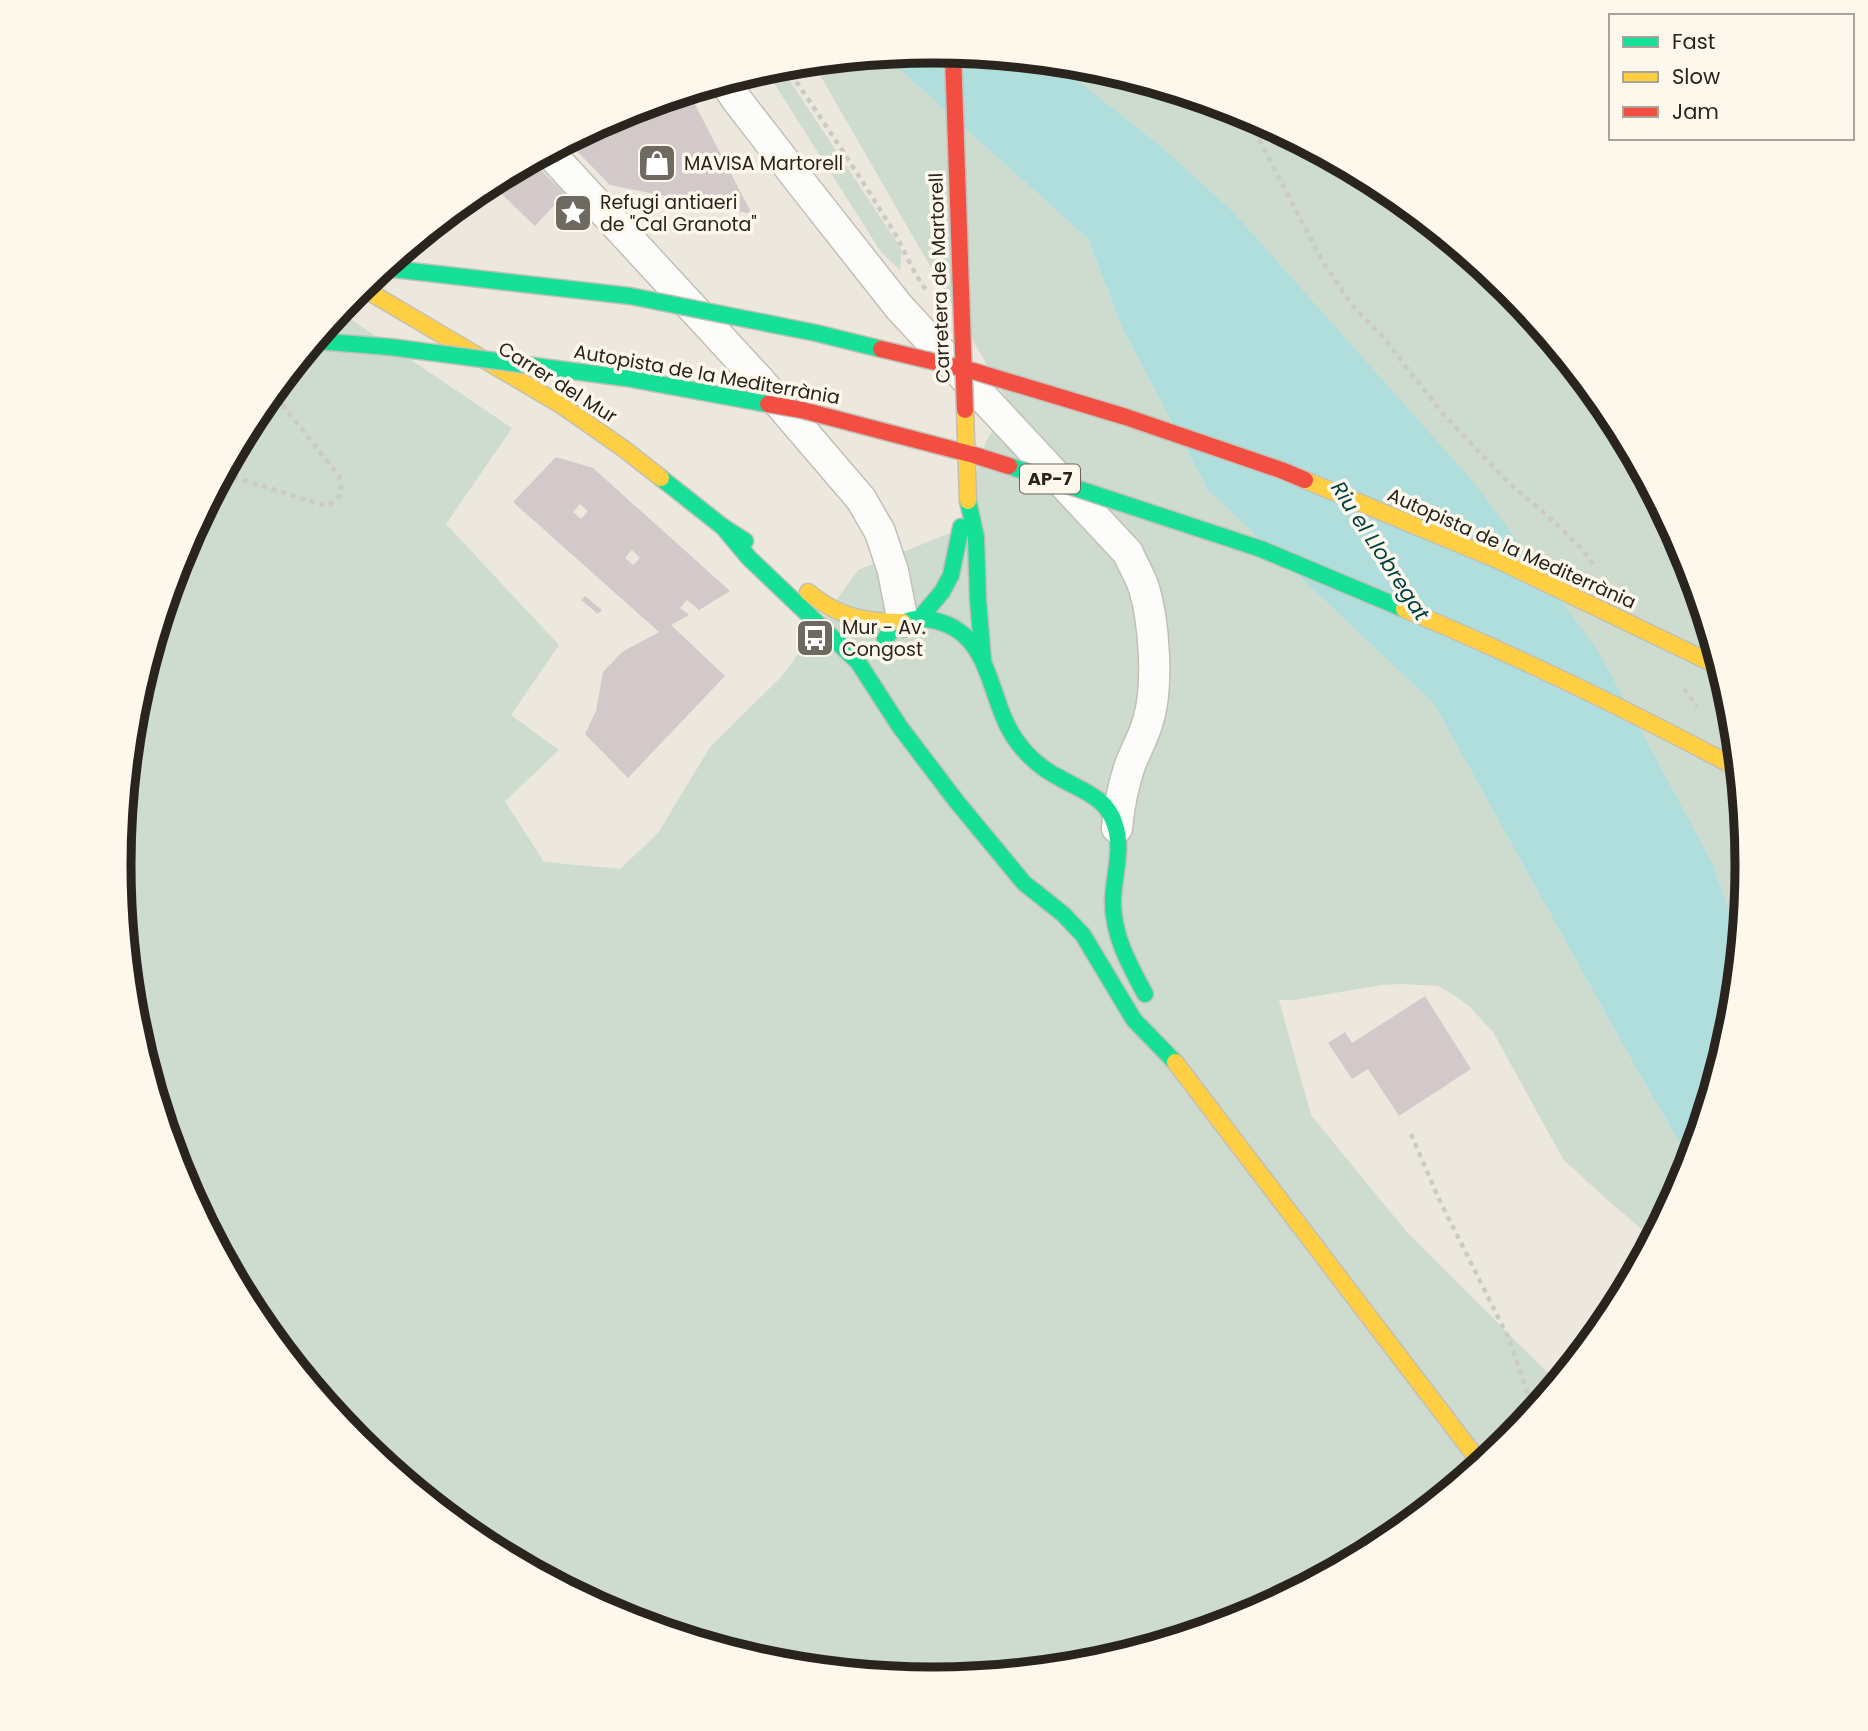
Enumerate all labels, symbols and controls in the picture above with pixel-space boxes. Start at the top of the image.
legend [1609,14,1854,140]
text: Fast [1672,27,1715,56]
text: Slow [1672,62,1720,91]
text: Jam [1672,97,1719,126]
shop icon: MAVISA Martorell [636,142,678,184]
place label: MAVISA Martorell [684,150,843,177]
street label: Carretera de Martorell [922,172,957,384]
place label: Refugi antiaeri de "Cal Granota" [600,189,757,238]
place icon: Refugi antiaeri de "Cal Granota" [552,192,594,234]
street label: Carrer del Mur [493,335,622,430]
street label: Autopista de la Mediterrània [572,338,842,411]
road number: AP-7 [1020,464,1080,494]
water label: Riu el Llobregat [1324,475,1437,626]
street label: Autopista de la Mediterrània [1383,481,1640,616]
place label: Mur - Av. Congost [842,614,926,663]
bus stop icon: Mur - Av. Congost [794,617,836,659]

